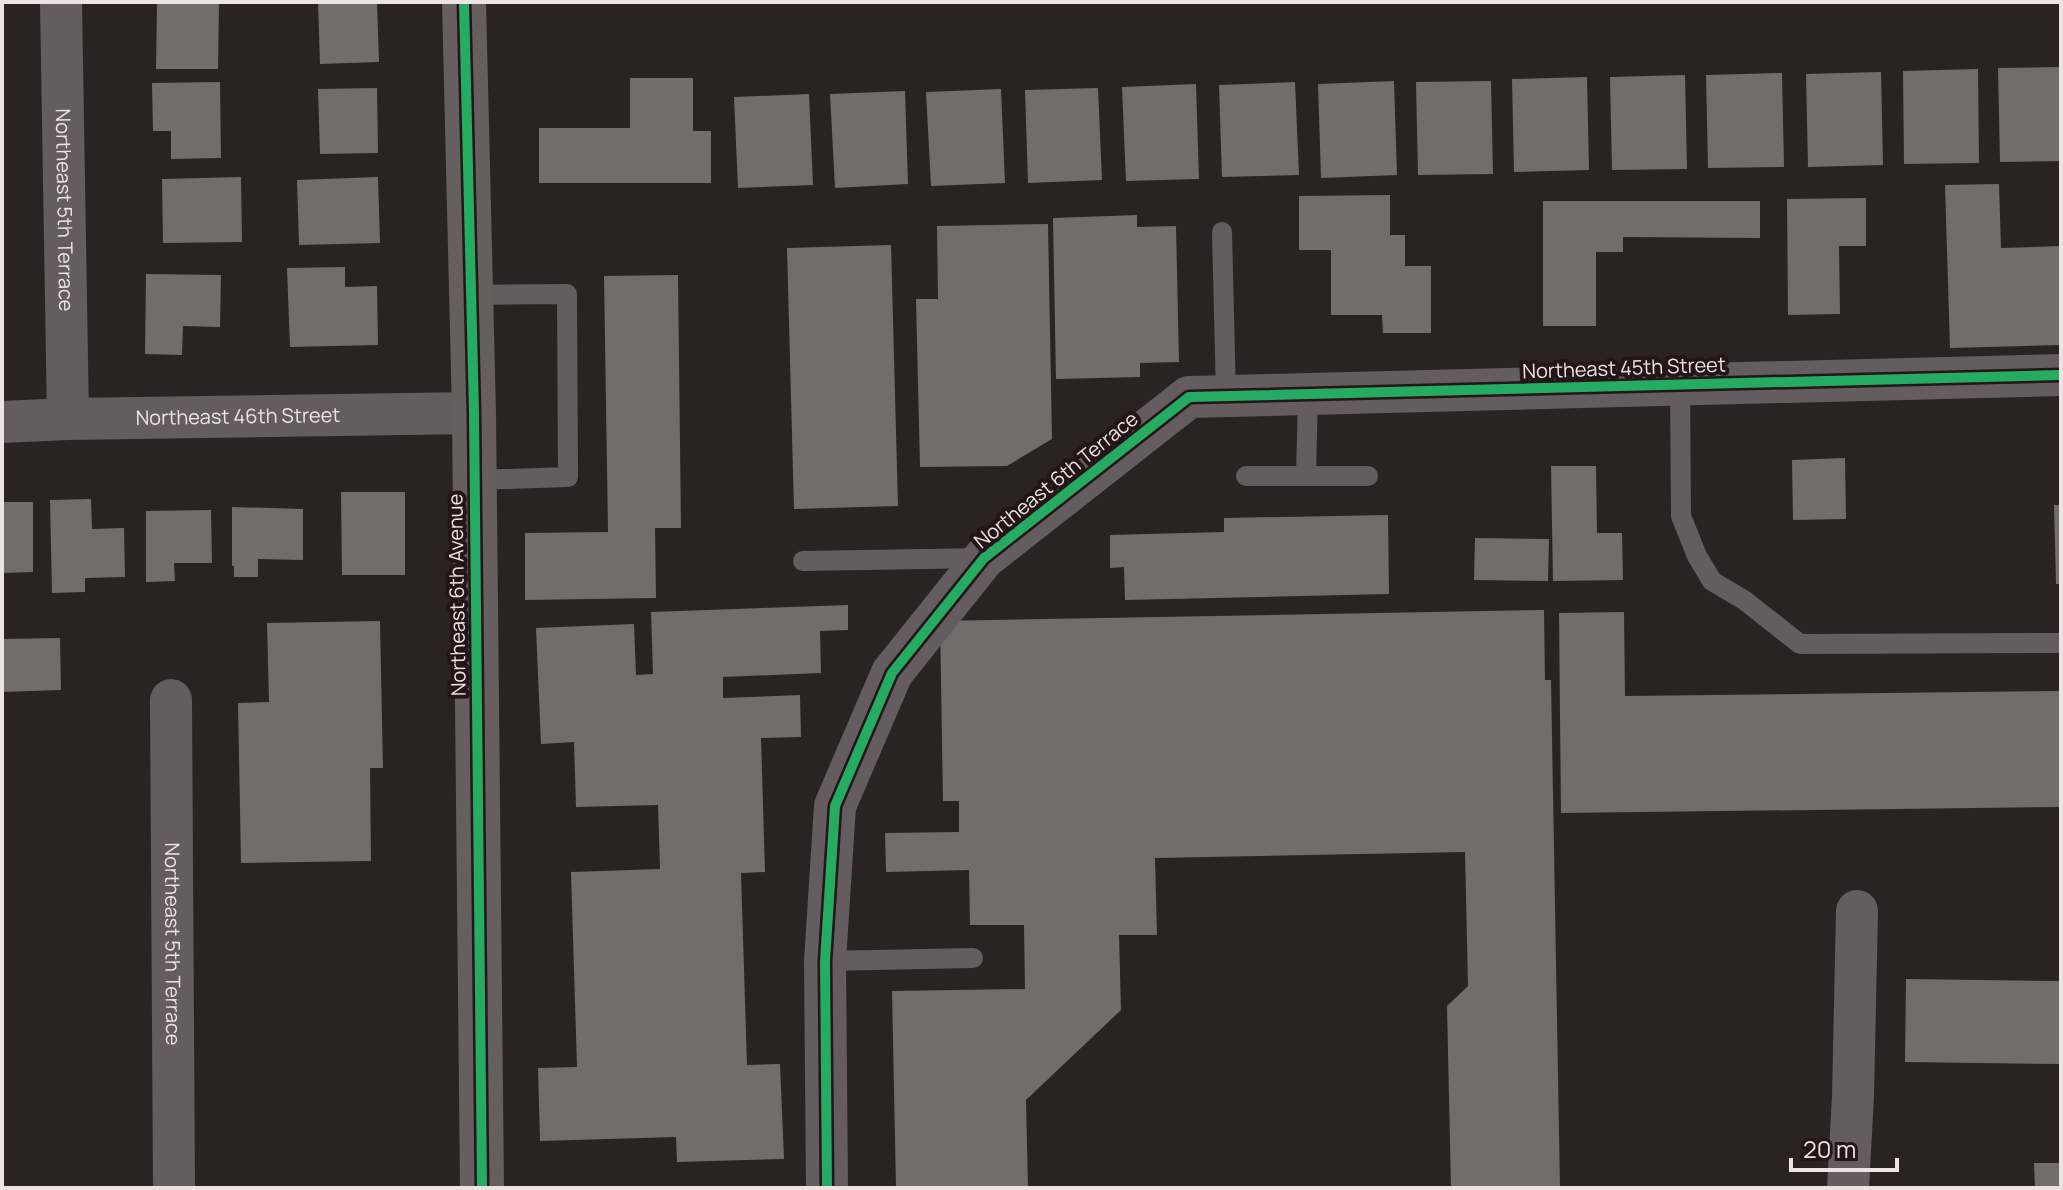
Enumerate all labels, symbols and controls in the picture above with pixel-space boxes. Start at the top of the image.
street label: Northeast 5th Terrace [50,108,80,312]
street label: Northeast 45th Street [1522,350,1726,385]
street label: Northeast 46th Street [135,401,340,431]
street label: Northeast 6th Terrace [968,405,1143,554]
street label: Northeast 6th Avenue [441,494,472,696]
street label: Northeast 5th Terrace [159,842,187,1046]
scale bar [1791,1122,1897,1172]
text: 20 m [1803,1132,1856,1165]

